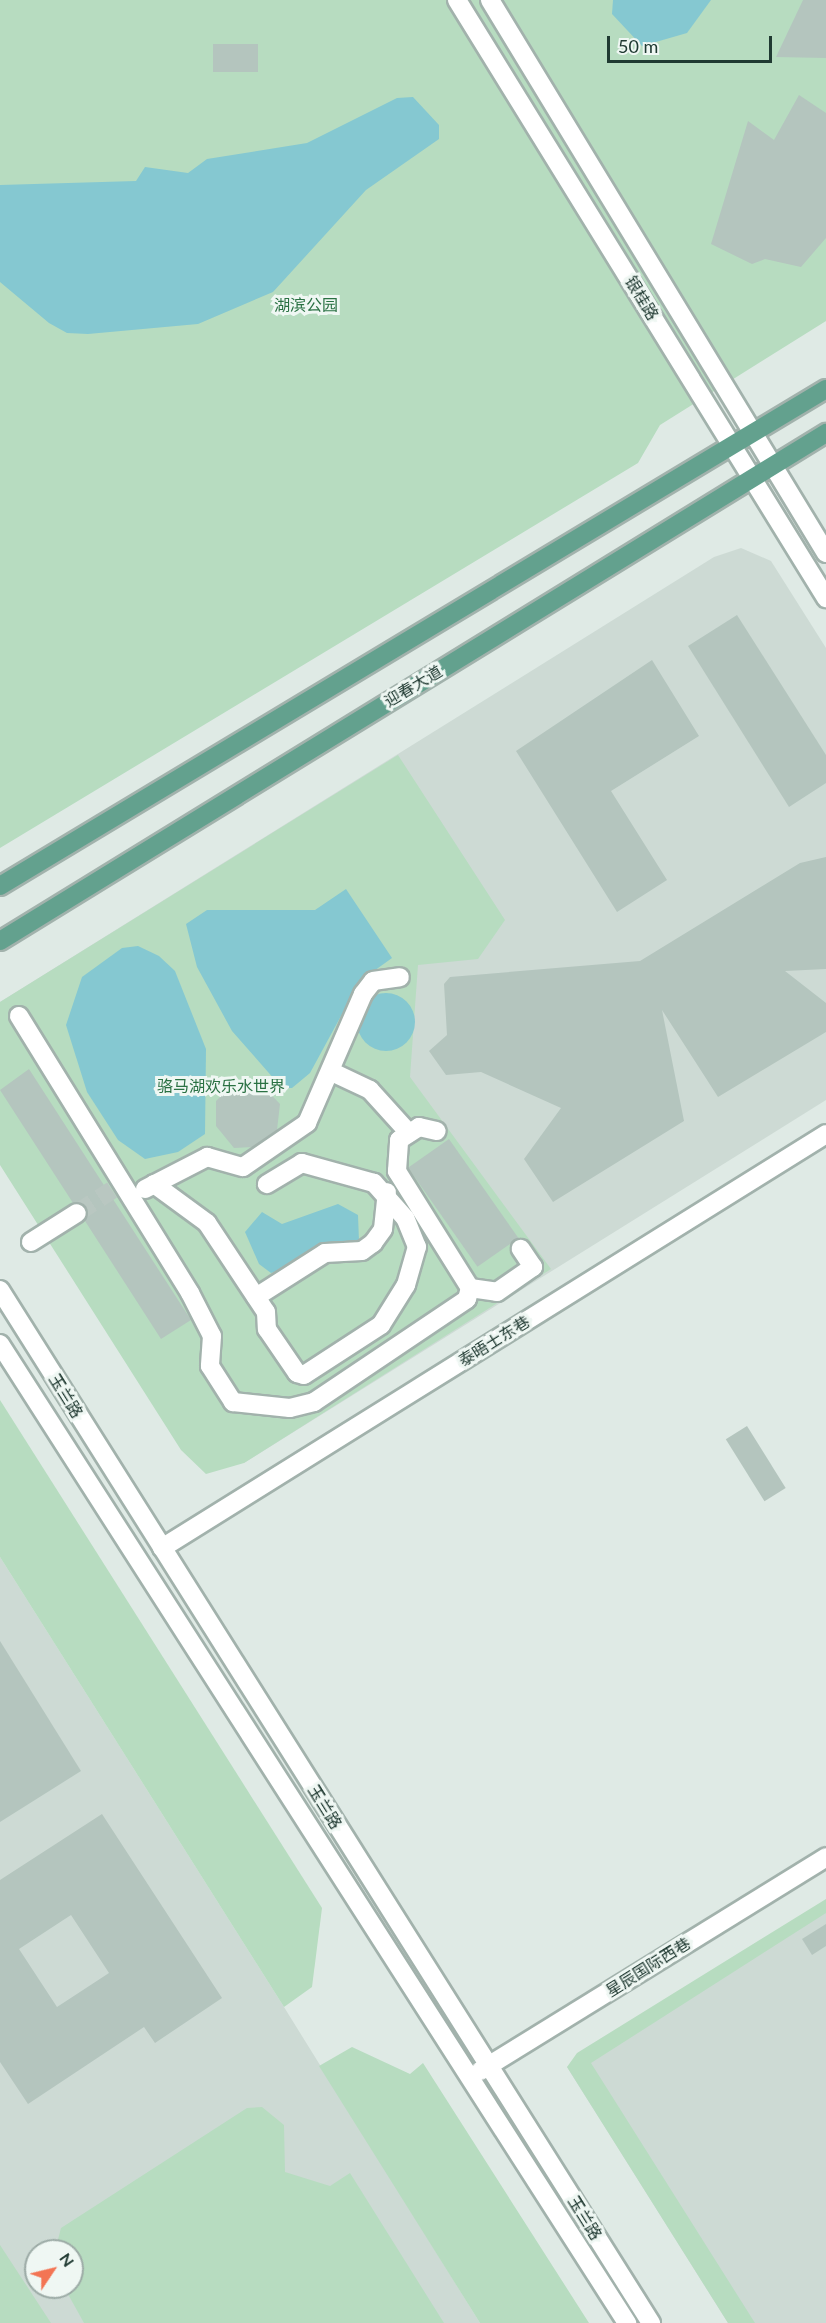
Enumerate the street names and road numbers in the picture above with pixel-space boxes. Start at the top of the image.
street label: 银桂路 [621,272,663,324]
street label: 迎春大道 [381,661,445,711]
street label: 泰晤士东巷 [455,1312,533,1370]
street label: 玉兰路 [45,1371,87,1421]
street label: 玉兰路 [304,1782,346,1832]
street label: 星辰国际西巷 [602,1933,694,2001]
street label: 玉兰路 [564,2193,606,2243]

